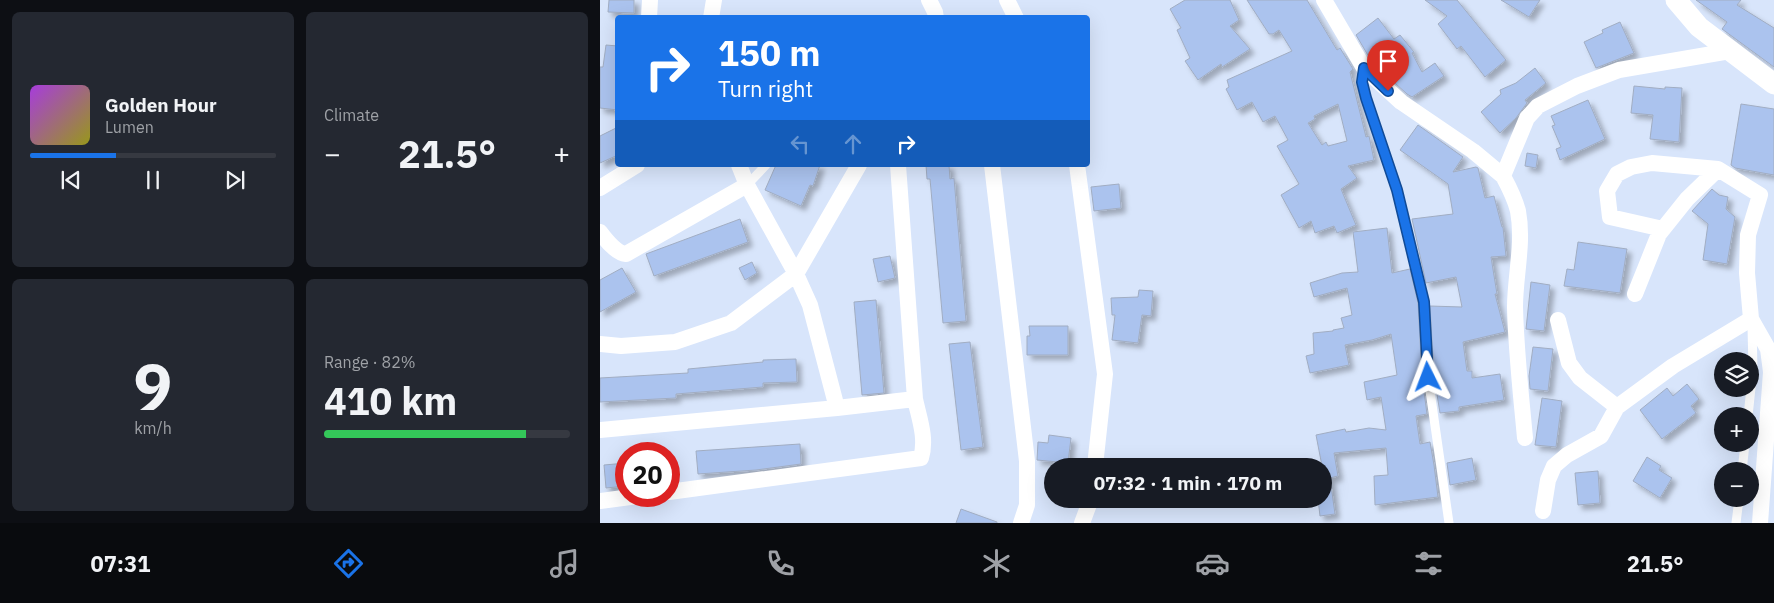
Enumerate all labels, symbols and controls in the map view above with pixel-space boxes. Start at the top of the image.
text: 150 m [718,30,821,76]
icon: right [635,35,700,100]
pin [1367,40,1409,91]
icon: arrive [1374,47,1402,75]
text: Turn right [718,74,813,103]
text: Golden Hour [105,93,217,117]
text: Climate [324,105,379,125]
text: Lumen [105,117,154,137]
text: 21.5° [398,129,496,178]
icon: left [786,130,814,158]
icon: ahead [839,130,867,158]
icon: right [892,130,920,158]
text: − [324,135,341,172]
text: + [553,135,570,172]
icon: previous [57,166,85,194]
icon: pause [139,166,167,194]
icon: next [221,166,249,194]
text: 9 [133,343,173,428]
position arrow [1401,350,1453,402]
text: Range · 82% [324,352,416,372]
map controls [1714,352,1759,507]
button: layers [1714,352,1759,397]
text: 410 km [324,376,457,425]
button: + [1714,407,1759,452]
text: km/h [134,418,172,438]
speed limit sign: 20 [615,442,680,507]
button: − [1714,462,1759,507]
text: 07:32 · 1 min · 170 m [1094,471,1282,495]
icon: directions [331,546,366,581]
icon: music [547,546,582,581]
icon: phone [763,546,798,581]
icon: climate [979,546,1014,581]
icon: car [1195,546,1230,581]
icon: filters [1411,546,1446,581]
text: 07:31 [90,549,151,578]
text: 21.5° [1627,549,1684,578]

